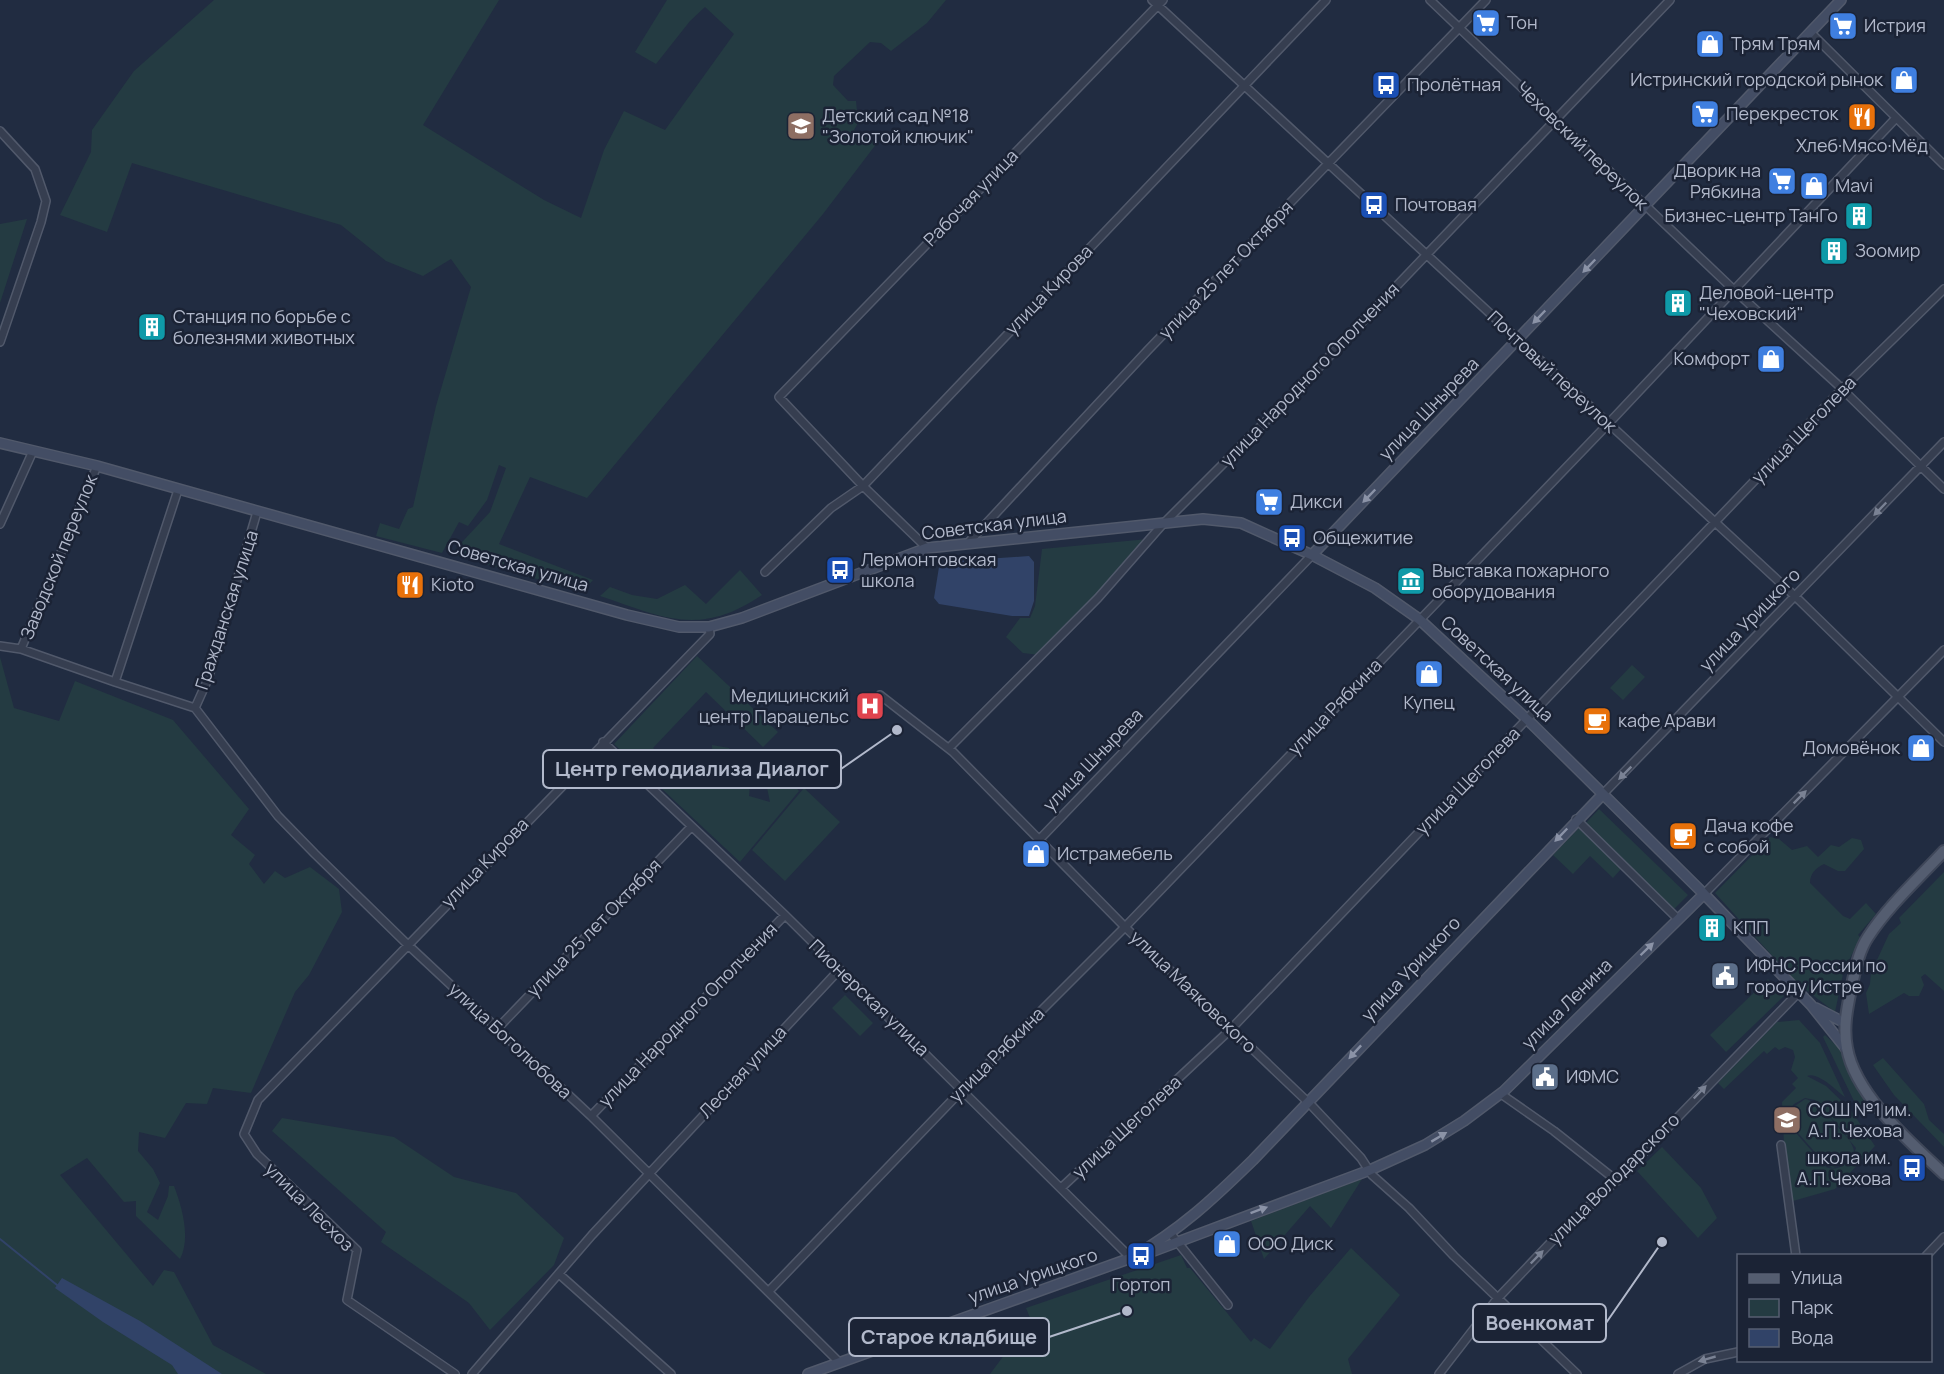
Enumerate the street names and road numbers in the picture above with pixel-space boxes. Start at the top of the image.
street label: Чеховский переулок [1511,76,1655,215]
street label: Рабочая улица [918,144,1023,251]
street label: улица 25 лет Октября [1153,195,1298,344]
street label: улица Кирова [999,239,1097,339]
street label: улица Народного Ополчения [1215,277,1404,472]
street label: Почтовый переулок [1483,305,1623,438]
street label: улица Шнырева [1373,352,1484,465]
street label: улица Щеголева [1746,370,1861,488]
street label: Заводской переулок [14,470,103,643]
street label: Советская улица [920,503,1068,545]
street label: Гражданская улица [189,527,263,692]
street label: Советская улица [445,533,592,597]
street label: улица Урицкого [1694,562,1805,676]
street label: Советская улица [1436,610,1559,727]
street label: улица Рябкина [1282,653,1387,760]
street label: улица Шнырева [1037,703,1148,816]
street label: улица Щеголева [1410,721,1525,839]
street label: улица Кирова [435,812,533,912]
street label: улица 25 лет Октября [521,853,666,1002]
street label: улица Урицкого [1355,911,1465,1026]
street label: улица Народного Ополчения [593,917,782,1112]
street label: улица Маяковского [1125,925,1262,1058]
street label: Пионерская улица [804,934,935,1061]
street label: улица Ленина [1516,953,1617,1054]
street label: улица Боголюбова [444,977,577,1104]
street label: улица Рябкина [943,1001,1049,1107]
street label: Лесная улица [693,1020,791,1123]
street label: улица Щеголева [1067,1069,1186,1183]
street label: улица Володарского [1542,1107,1684,1249]
street label: улица Лесхоз [260,1157,359,1256]
street label: улица Урицкого [965,1242,1100,1308]

